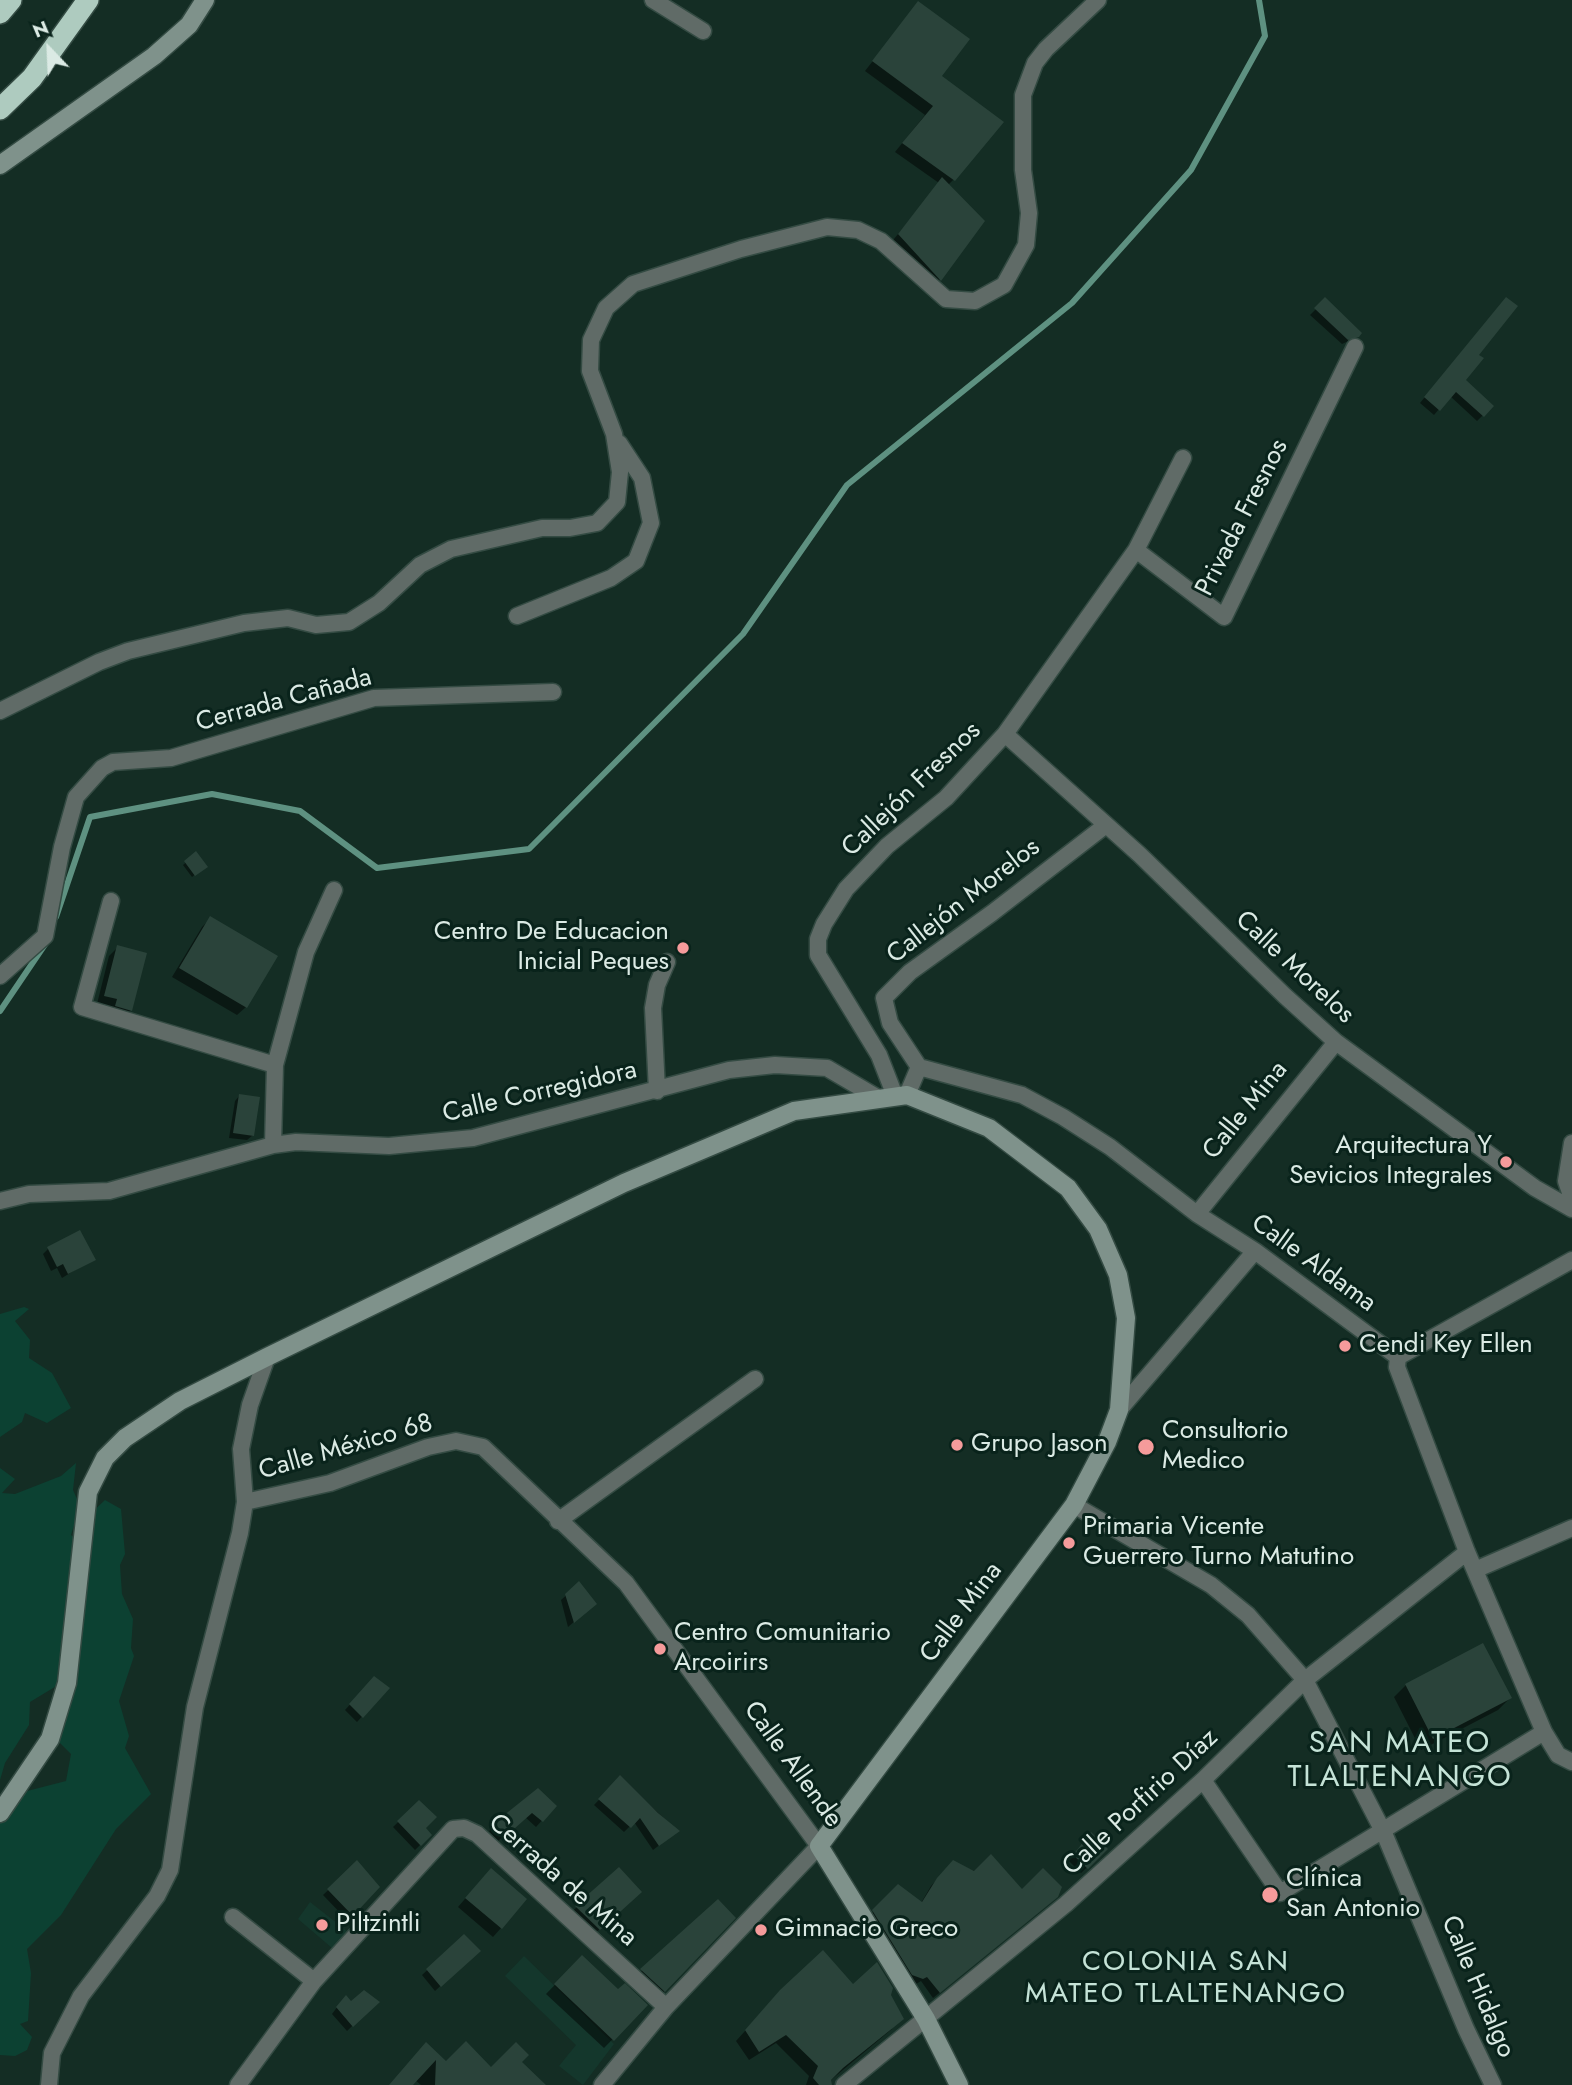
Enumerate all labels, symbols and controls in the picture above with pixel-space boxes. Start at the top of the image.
north arrow [14,14,84,84]
text: N [28,14,53,45]
street label: Privada Fresnos [1190,434,1296,602]
street label: Cerrada Cañada [193,663,375,739]
street label: Callejón Fresnos [836,716,988,864]
street label: Callejón Morelos [881,833,1047,971]
street label: Calle Morelos [1228,905,1360,1031]
place label: Centro De Educacion Inicial Peques [434,917,669,978]
marker: Centro De Educacion Inicial Peques [675,940,691,956]
street label: Calle Corregidora [440,1055,640,1131]
street label: Calle Mina [1197,1056,1295,1166]
place label: Arquitectura Y Sevicios Integrales [1289,1131,1492,1192]
marker: Arquitectura Y Sevicios Integrales [1498,1154,1514,1170]
street label: Calle Aldama [1244,1208,1382,1320]
place label: Cendi Key Ellen [1359,1330,1533,1362]
marker: Cendi Key Ellen [1337,1338,1353,1354]
street label: Calle México 68 [256,1408,436,1488]
place label: Consultorio Medico [1162,1416,1288,1478]
place label: Grupo Jason [971,1429,1108,1461]
marker: Grupo Jason [949,1437,965,1453]
marker: Consultorio Medico [1136,1437,1156,1457]
place label: Primaria Vicente Guerrero Turno Matutino [1083,1512,1354,1574]
marker: Primaria Vicente Guerrero Turno Matutino [1061,1535,1077,1551]
street label: Calle Mina [914,1557,1010,1669]
place label: Centro Comunitario Arcoirirs [674,1618,891,1680]
marker: Centro Comunitario Arcoirirs [652,1641,668,1657]
street label: Calle Allende [736,1696,848,1834]
street label: Calle Porfirio Díaz [1057,1723,1225,1883]
district label: SAN MATEO TLALTENANGO [1289,1727,1511,1798]
street label: Cerrada de Mina [481,1808,643,1954]
place label: Clínica San Antonio [1286,1864,1420,1926]
marker: Clínica San Antonio [1260,1885,1280,1905]
place label: Piltzintli [336,1909,421,1941]
street label: Calle Hidalgo [1433,1911,1521,2063]
place label: Gimnacio Greco [775,1914,958,1946]
marker: Piltzintli [314,1917,330,1933]
marker: Gimnacio Greco [753,1922,769,1938]
district label: COLONIA SAN MATEO TLALTENANGO [1027,1946,1345,2012]

